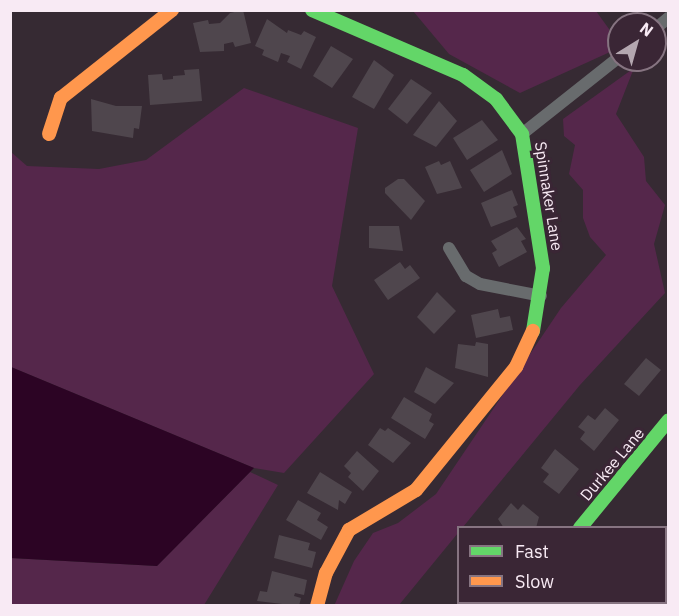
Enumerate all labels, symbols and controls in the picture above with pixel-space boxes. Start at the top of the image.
north arrow [607,12,667,72]
text: N [636,18,657,41]
street label: Spinnaker Lane [531,140,567,252]
street label: Durkee Lane [576,424,648,504]
legend [457,526,667,604]
text: Fast [515,540,549,563]
text: Slow [515,570,554,593]

